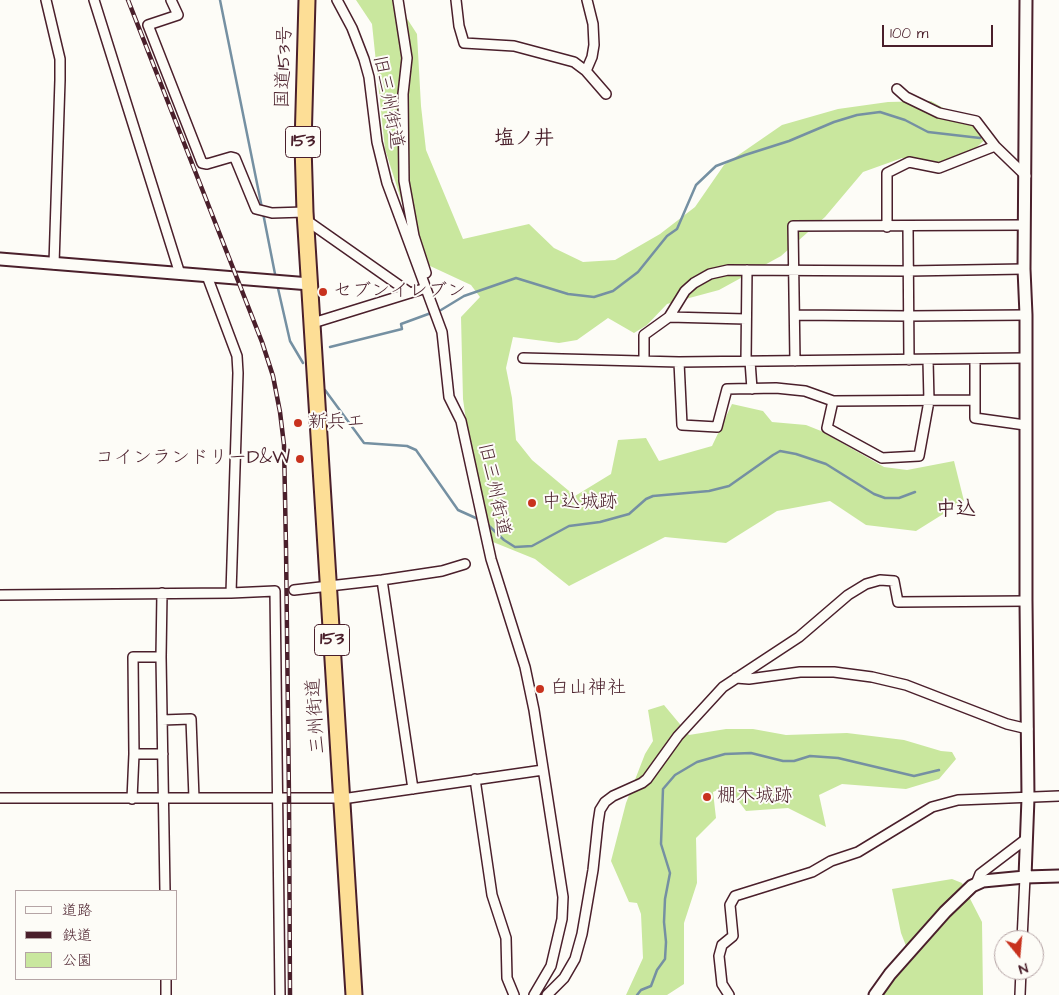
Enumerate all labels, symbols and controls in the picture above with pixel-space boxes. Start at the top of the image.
scale bar [884,15,995,47]
text: 100 m [890,23,929,44]
street label: 国道153号 [272,25,298,109]
street label: 旧三州街道 [367,53,407,151]
road number: 153 [286,126,320,158]
district label: 塩ノ井 [494,128,554,152]
place label: セブンイレブン [333,281,466,303]
marker: セブンイレブン [317,286,329,298]
place label: 新兵エ [308,412,365,434]
marker: 新兵エ [292,417,304,429]
street label: 旧三州街道 [472,441,514,539]
place label: コインランドリーD&W [95,448,290,470]
marker: コインランドリーD&W [294,453,306,465]
place label: 中込城跡 [542,492,618,514]
marker: 中込城跡 [526,497,538,509]
district label: 中込 [936,499,976,523]
road number: 153 [314,624,350,656]
street label: 三州街道 [303,677,331,755]
place label: 白山神社 [550,678,626,700]
marker: 白山神社 [534,683,546,695]
place label: 棚木城跡 [717,786,793,808]
marker: 棚木城跡 [701,791,713,803]
legend [15,890,178,980]
text: 道路 [62,900,92,921]
text: 鉄道 [62,925,92,946]
north arrow [994,930,1044,980]
text: 公園 [62,950,92,971]
text: N [1016,958,1030,979]

